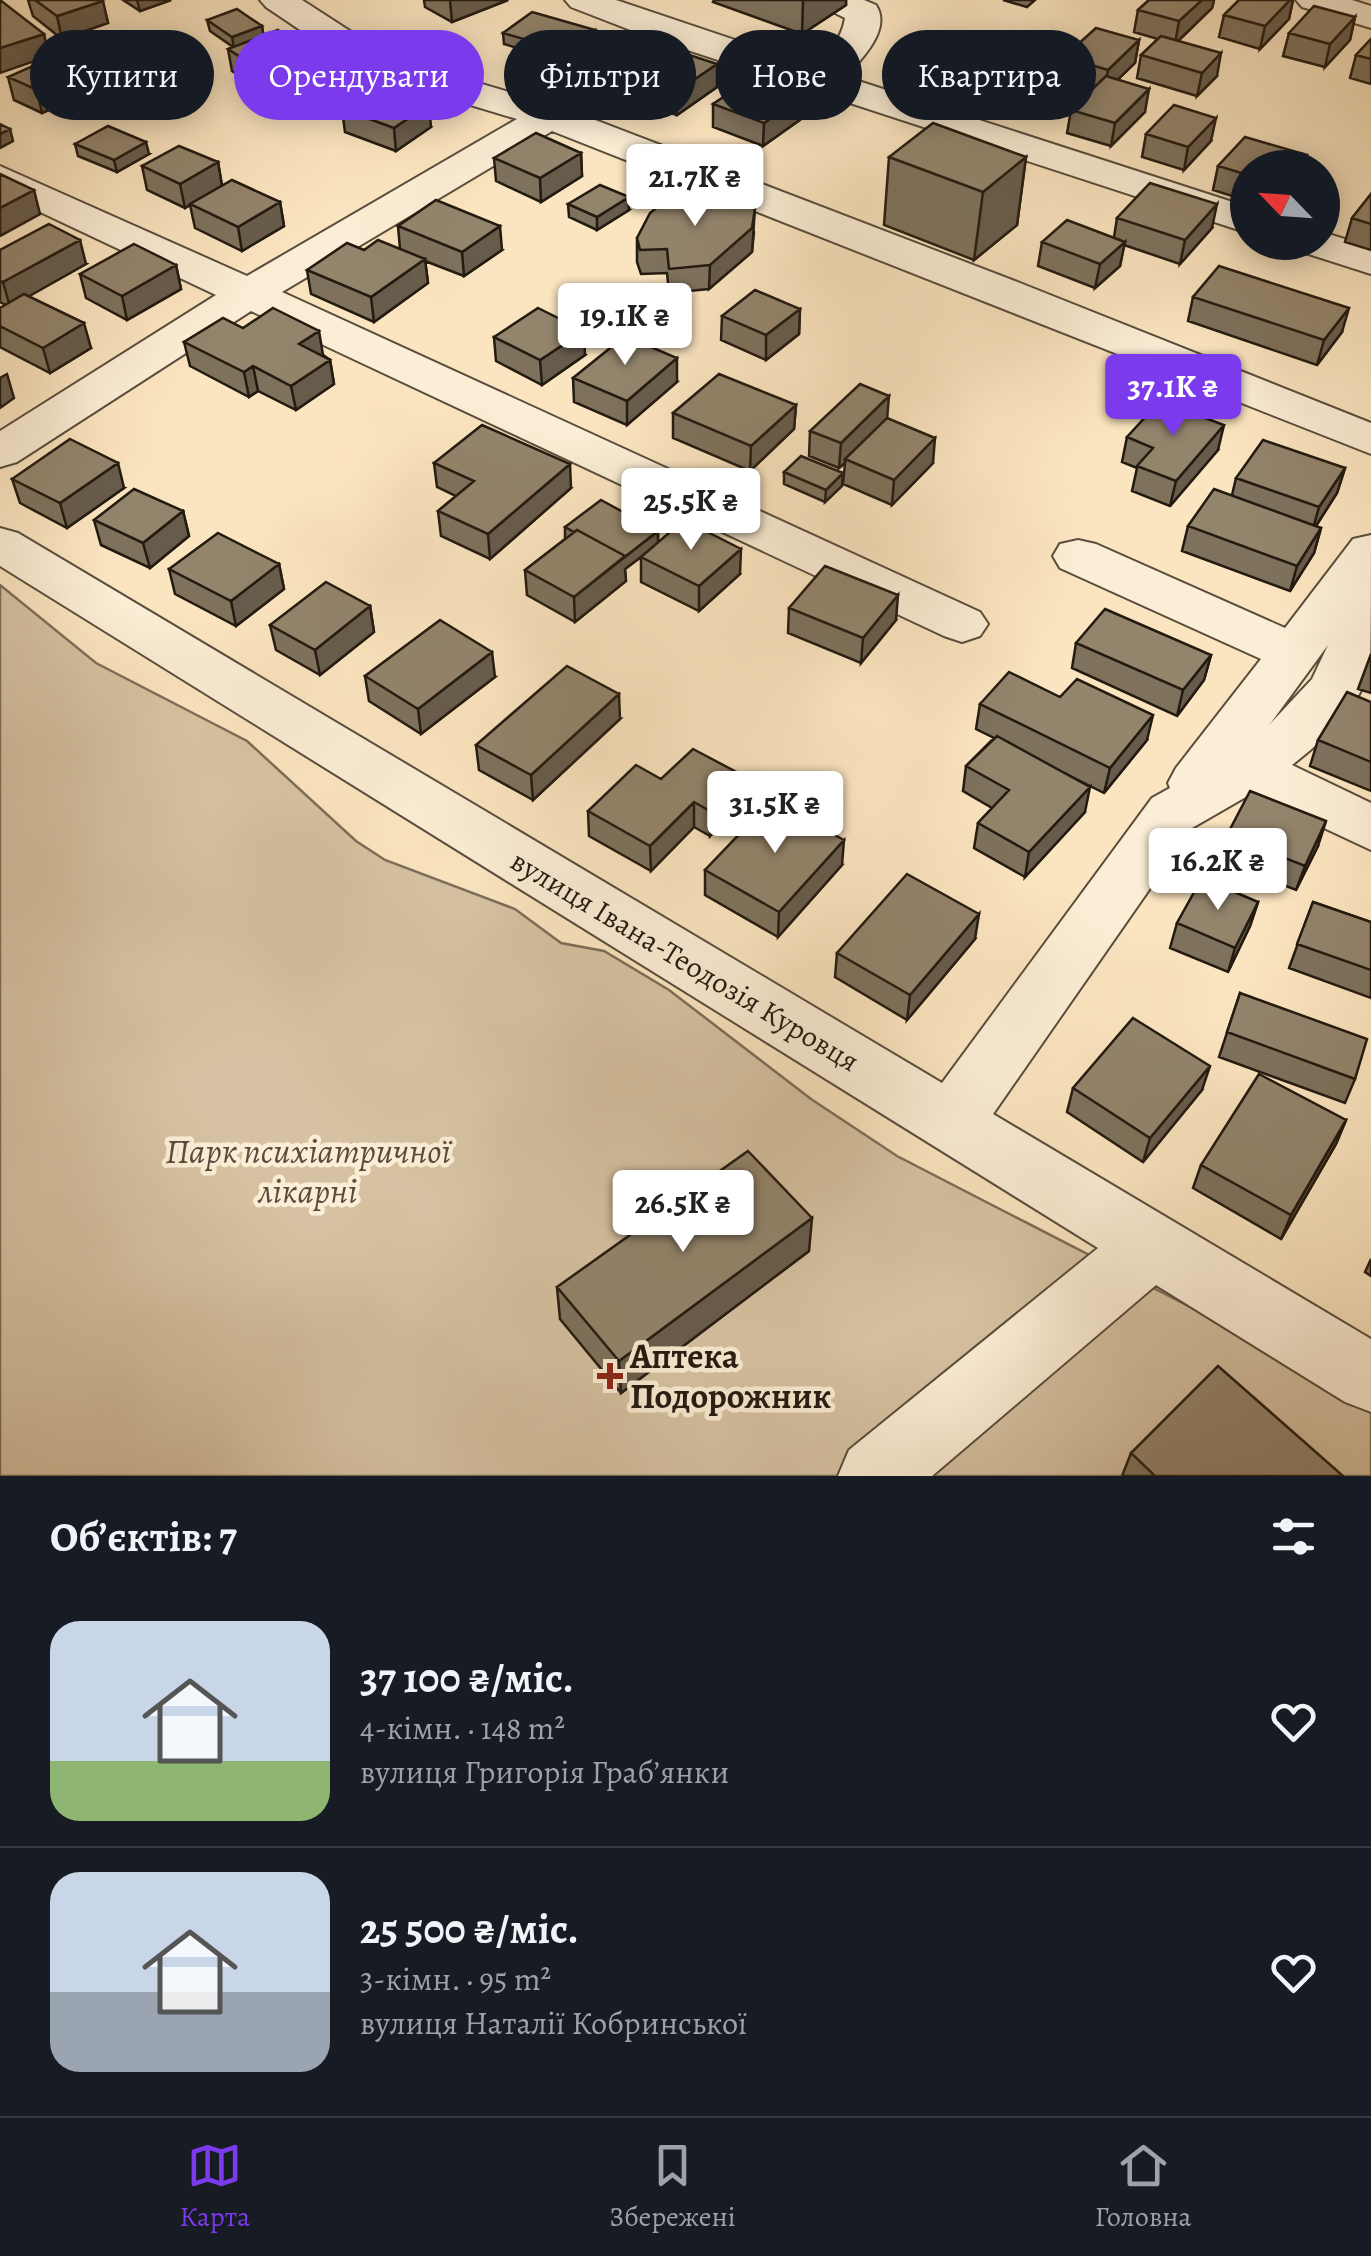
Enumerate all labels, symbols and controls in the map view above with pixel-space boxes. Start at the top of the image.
chip: Купити [30,30,214,120]
chip: Орендувати [234,30,484,120]
chip: Фільтри [504,30,696,120]
chip: Нове [716,30,862,120]
chip: Квартира [882,30,1096,120]
pin: 21.7K ₴ [603,144,787,229]
north arrow [1230,150,1340,260]
map controls [1230,150,1340,260]
text: 21.7K ₴ [648,154,742,198]
pin: 19.1K ₴ [533,283,717,368]
text: 19.1K ₴ [580,293,670,337]
pin: 37.1K ₴ [1081,354,1265,439]
text: 37.1K ₴ [1127,364,1219,408]
pin: 25.5K ₴ [599,468,783,553]
text: 25.5K ₴ [643,478,739,522]
pin: 31.5K ₴ [683,771,867,856]
text: 31.5K ₴ [729,781,821,825]
pin: 16.2K ₴ [1126,828,1310,913]
text: 16.2K ₴ [1171,838,1265,882]
street label: вулиця Івана-Теодозія Куровця [503,841,867,1081]
park label: Парк психіатричної лікарні [165,1127,453,1215]
pin: 26.5K ₴ [591,1170,775,1255]
text: 26.5K ₴ [635,1180,731,1224]
place label: Аптека Подорожник [629,1332,831,1420]
marker: Аптека Подорожник [599,1365,621,1387]
text: Об’єктів: 7 [50,1508,237,1565]
icon: filters [1266,1509,1321,1564]
text: 37 100 ₴/міс. [360,1649,574,1706]
icon: home [130,1661,250,1781]
icon: heart [1266,1694,1321,1749]
text: 4-кімн. · 148 m² [360,1706,565,1750]
text: вулиця Григорія Грабʼянки [360,1750,729,1794]
text: 25 500 ₴/міс. [360,1900,579,1957]
icon: home [130,1912,250,2032]
icon: heart [1266,1945,1321,2000]
text: 3-кімн. · 95 m² [360,1957,551,2001]
text: вулиця Наталії Кобринської [360,2001,747,2045]
tab: Карта [180,2138,250,2236]
tab: Збережені [609,2138,736,2236]
tab: Головна [1095,2138,1191,2236]

